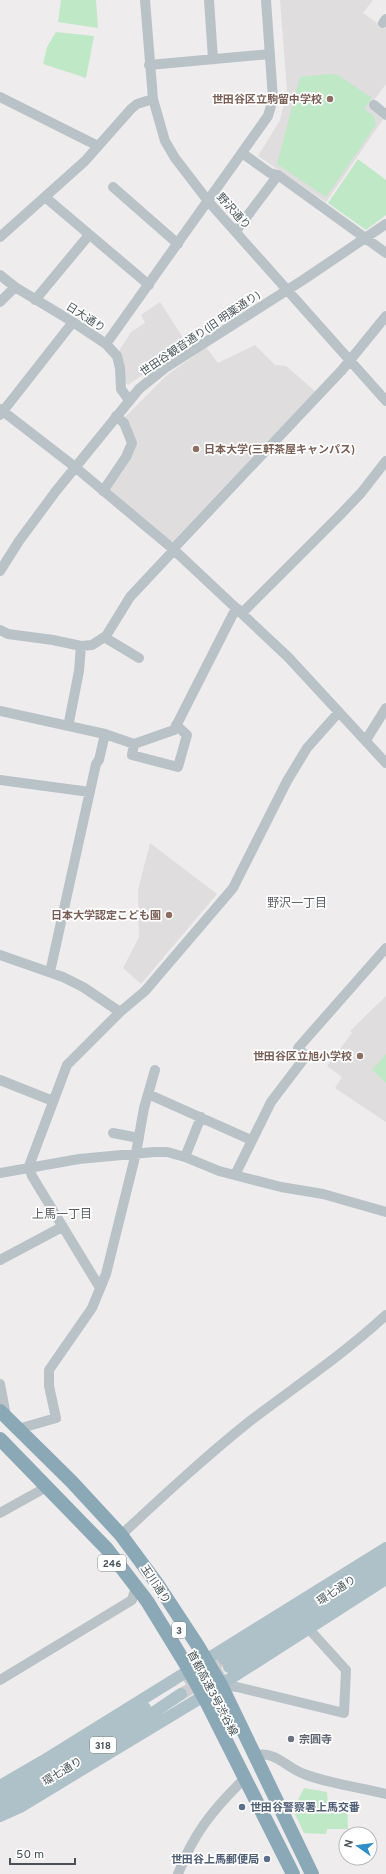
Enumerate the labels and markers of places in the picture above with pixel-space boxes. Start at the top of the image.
place label: 世田谷区立駒留中学校 [212,93,322,107]
marker: 世田谷区立駒留中学校 [325,94,335,104]
place label: 日本大学(三軒茶屋キャンパス) [204,443,355,457]
marker: 日本大学(三軒茶屋キャンパス) [191,444,201,454]
place label: 日本大学認定こども園 [51,909,161,923]
marker: 日本大学認定こども園 [164,910,174,920]
place label: 世田谷区立旭小学校 [253,1050,352,1064]
marker: 世田谷区立旭小学校 [355,1051,365,1061]
place label: 宗圓寺 [299,1733,332,1747]
marker: 宗圓寺 [286,1734,296,1744]
place label: 世田谷警察署上馬交番 [250,1801,360,1815]
marker: 世田谷警察署上馬交番 [237,1802,247,1812]
place label: 世田谷上馬郵便局 [171,1853,259,1867]
marker: 世田谷上馬郵便局 [262,1854,272,1864]

